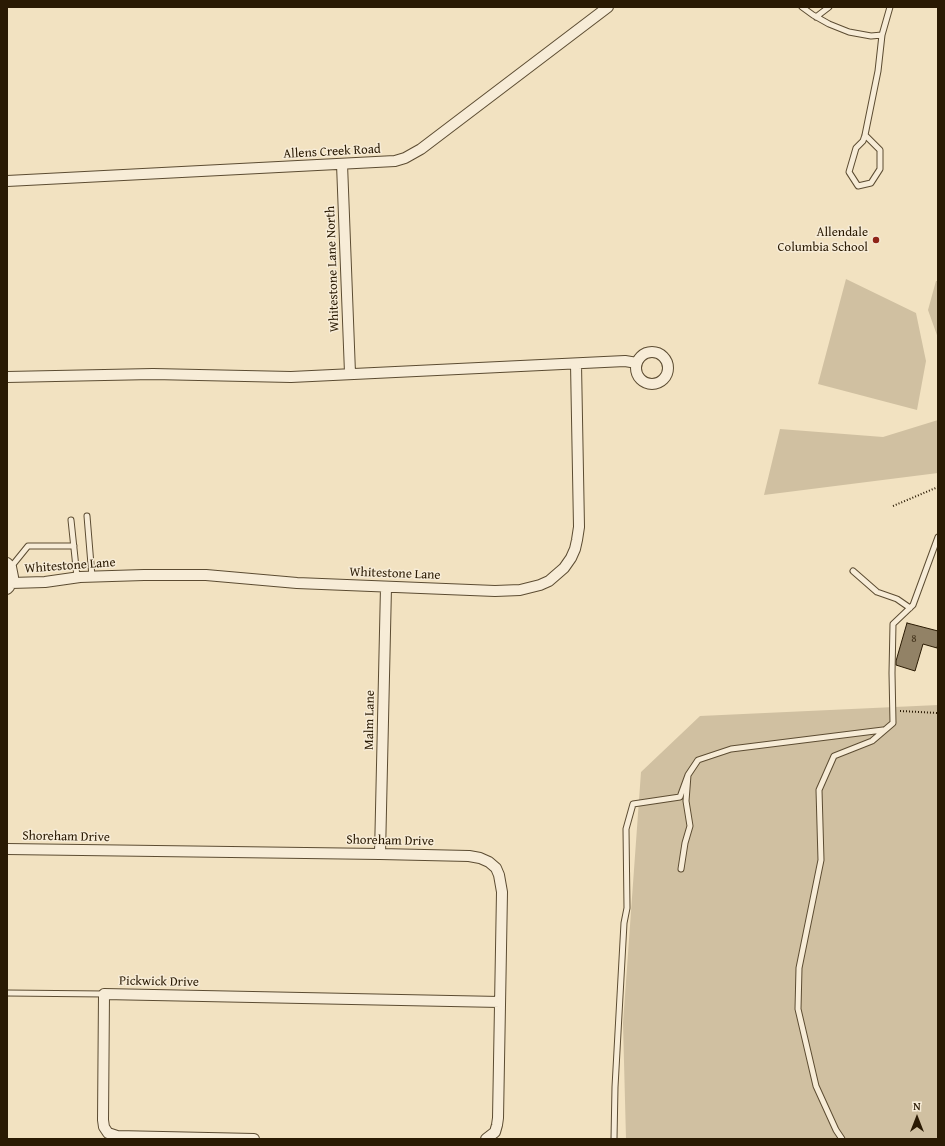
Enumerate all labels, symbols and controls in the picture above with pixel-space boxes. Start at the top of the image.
street label: Allens Creek Road [283,142,381,162]
street label: Whitestone Lane North [323,206,343,332]
place label: Allendale Columbia School [777,225,868,256]
marker: Allendale Columbia School [871,235,881,245]
street label: Whitestone Lane [24,555,116,577]
street label: Whitestone Lane [349,565,441,583]
house number: 8 [911,632,917,646]
street label: Malm Lane [362,690,378,750]
street label: Shoreham Drive [22,828,110,846]
street label: Shoreham Drive [346,832,434,850]
street label: Pickwick Drive [119,974,199,990]
north arrow [897,1098,937,1138]
text: N [913,1098,921,1114]

